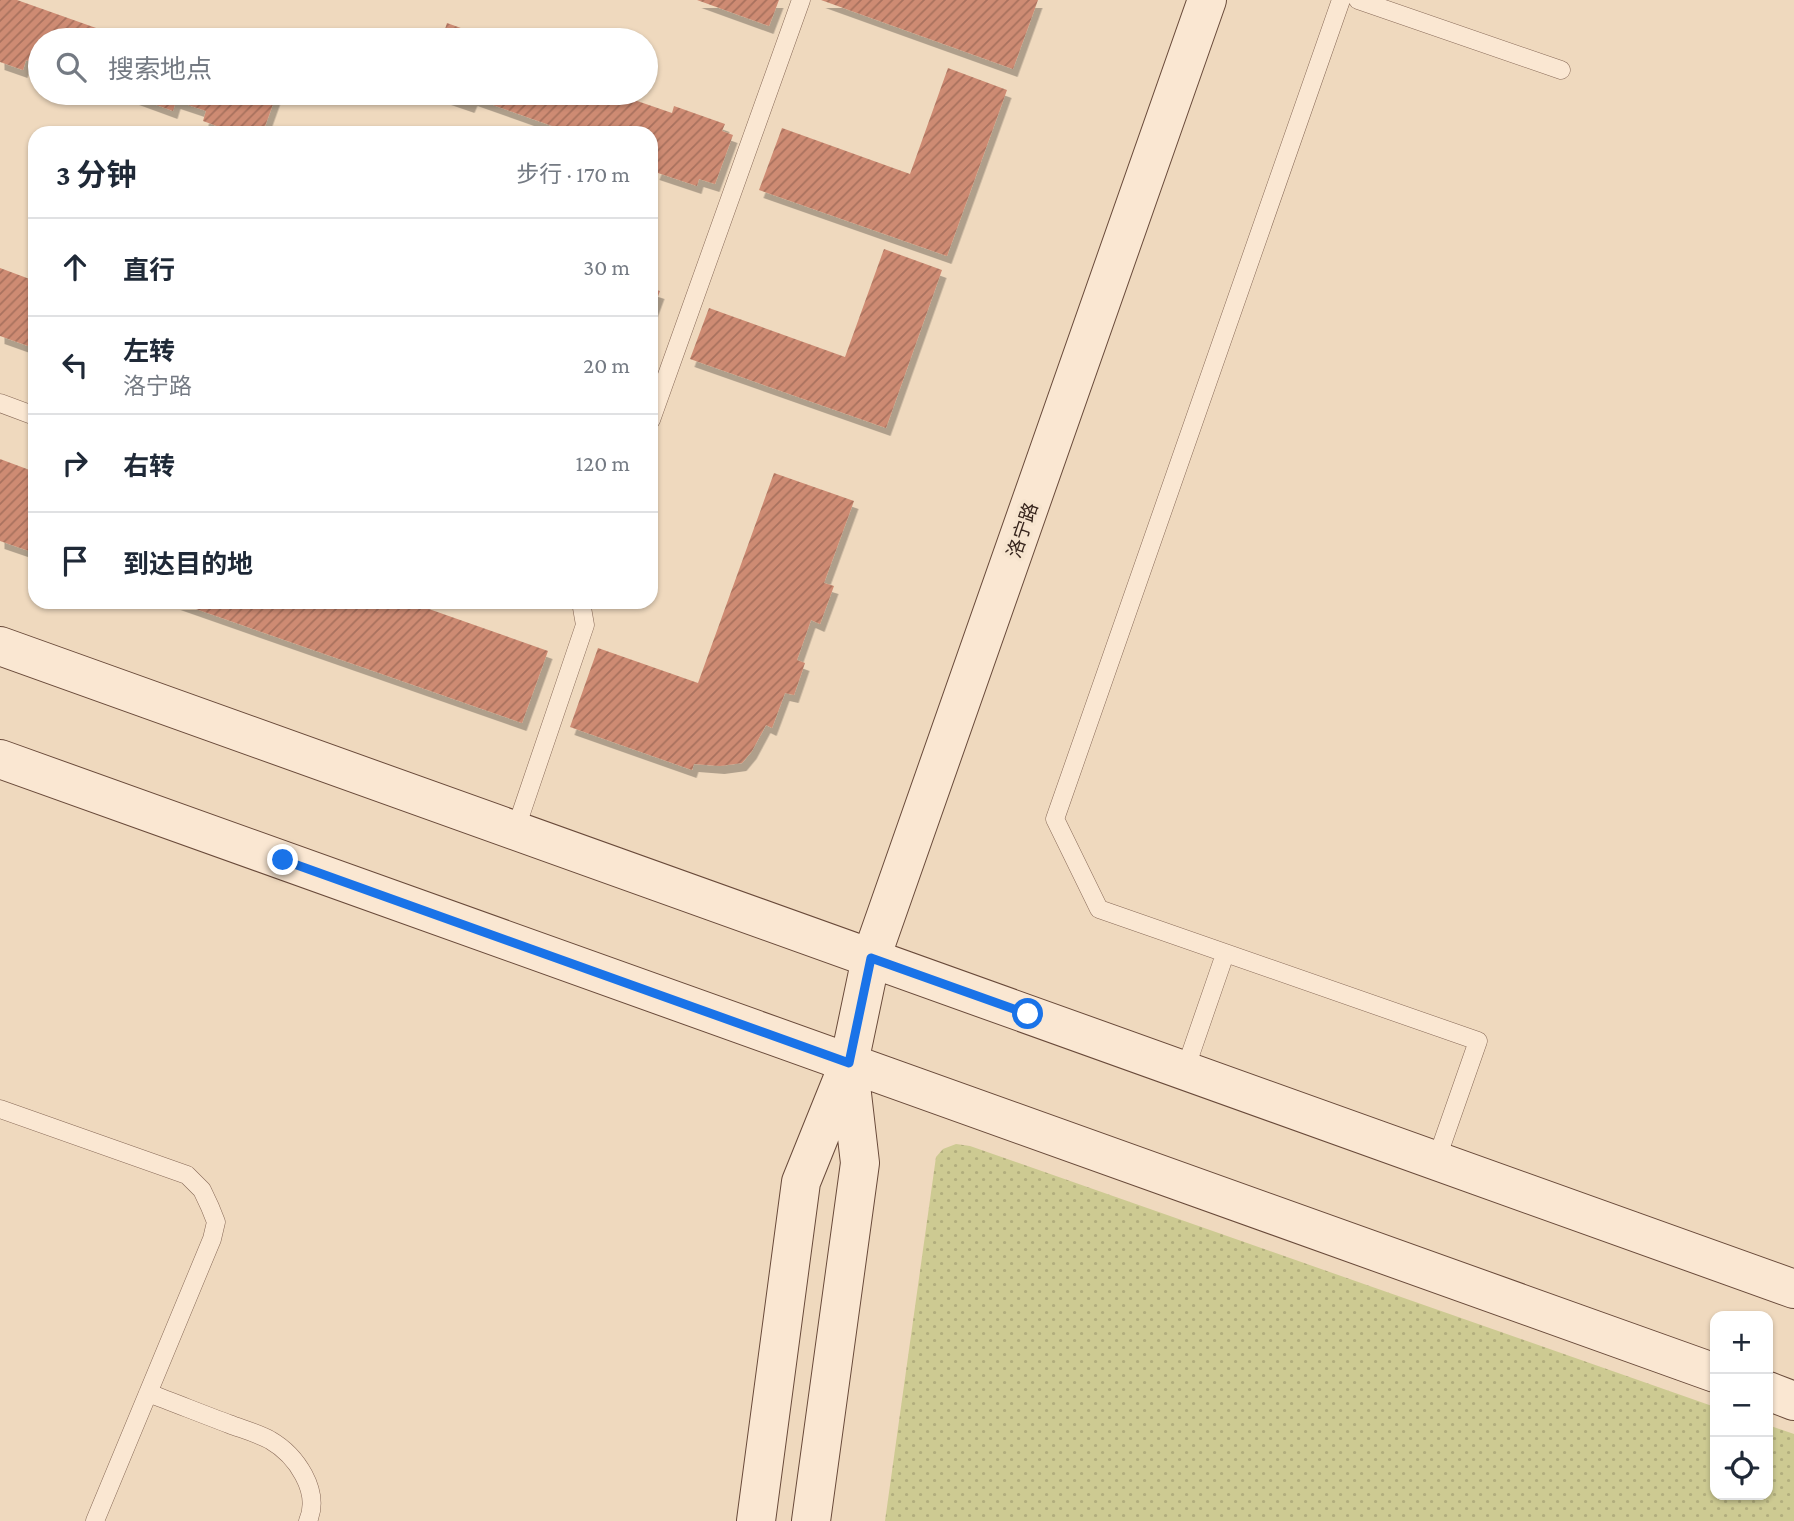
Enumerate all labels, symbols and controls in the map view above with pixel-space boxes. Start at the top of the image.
search box [28,28,658,105]
icon: search [52,48,90,86]
text: 搜索地点 [108,55,212,84]
text: 3 分钟 [56,158,136,191]
text: 步行 · 170 m [516,161,630,187]
icon: ahead [56,248,94,286]
text: 30 m [583,254,630,280]
text: 直行 [123,256,175,285]
text: 左转 [123,337,175,366]
icon: left [56,346,94,384]
text: 20 m [583,352,630,378]
text: 洛宁路 [123,373,192,399]
icon: right [56,444,94,482]
text: 120 m [576,450,630,476]
text: 右转 [123,452,175,481]
street label: 洛宁路 [1003,500,1042,561]
icon: arrive [56,542,94,580]
text: 到达目的地 [123,550,253,579]
route end [267,844,298,875]
route start [1012,998,1043,1029]
map controls [1710,1311,1773,1500]
button: + [1710,1311,1773,1374]
button: − [1710,1374,1773,1437]
button: locate [1710,1437,1773,1500]

